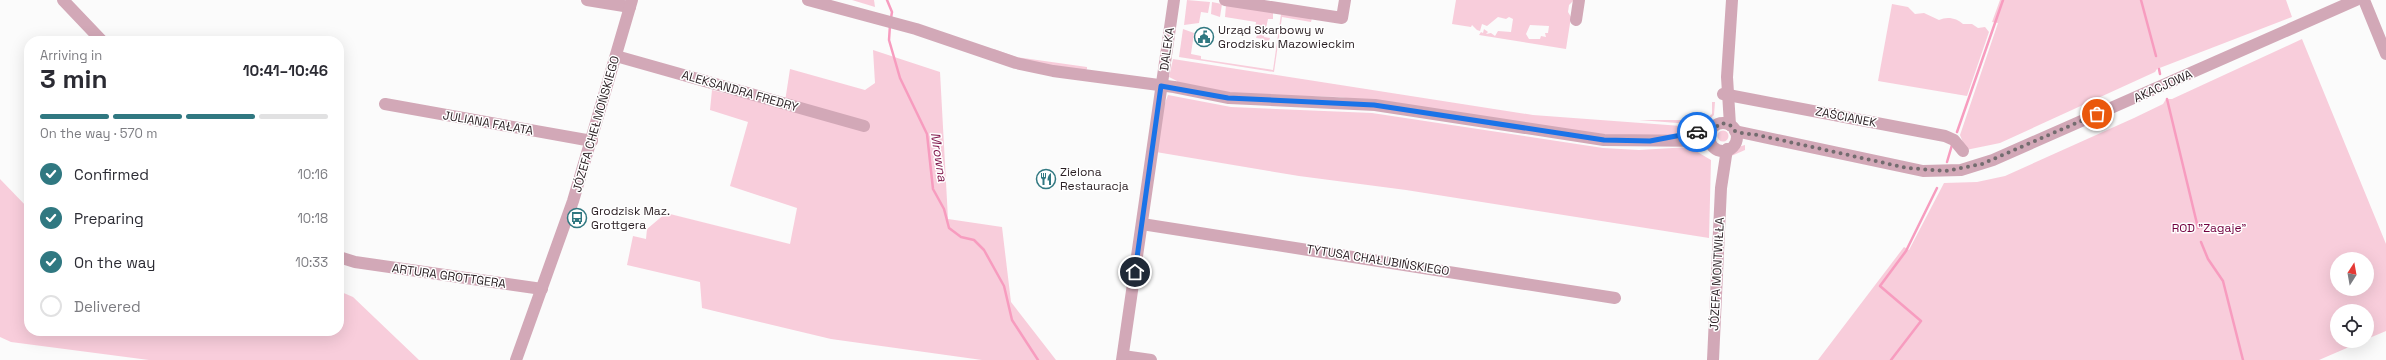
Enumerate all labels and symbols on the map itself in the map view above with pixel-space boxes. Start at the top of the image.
place label: Urząd Skarbowy w Grodzisku Mazowieckim [1218,22,1355,52]
street label: DALEKA [1156,26,1178,72]
public building icon: Urząd Skarbowy w Grodzisku Mazowieckim [1193,26,1215,48]
street label: JÓZEFA CHEŁMOŃSKIEGO [569,54,623,194]
street label: AKACJOWA [2131,66,2195,106]
street label: ALEKSANDRA FREDRY [680,67,801,115]
pin [2080,97,2114,131]
street label: ZAŚCIANEK [1814,103,1879,131]
street label: JULIANA FAŁATA [441,107,535,139]
courier [1677,112,1717,152]
water label: Mrowna [927,131,951,183]
place label: Zielona Restauracja [1060,164,1129,194]
restaurant icon: Zielona Restauracja [1035,168,1057,190]
place label: Grodzisk Maz. Grottgera [591,203,670,233]
bus stop icon: Grodzisk Maz. Grottgera [566,207,588,229]
street label: JÓZEFA MONTWIŁŁA [1706,216,1728,331]
park label: ROD "Zagaje" [2172,220,2246,236]
street label: TYTUSA CHAŁUBIŃSKIEGO [1305,241,1451,279]
north arrow [2330,252,2374,296]
pin [1118,255,1152,289]
street label: ARTURA GROTTGERA [391,260,507,292]

